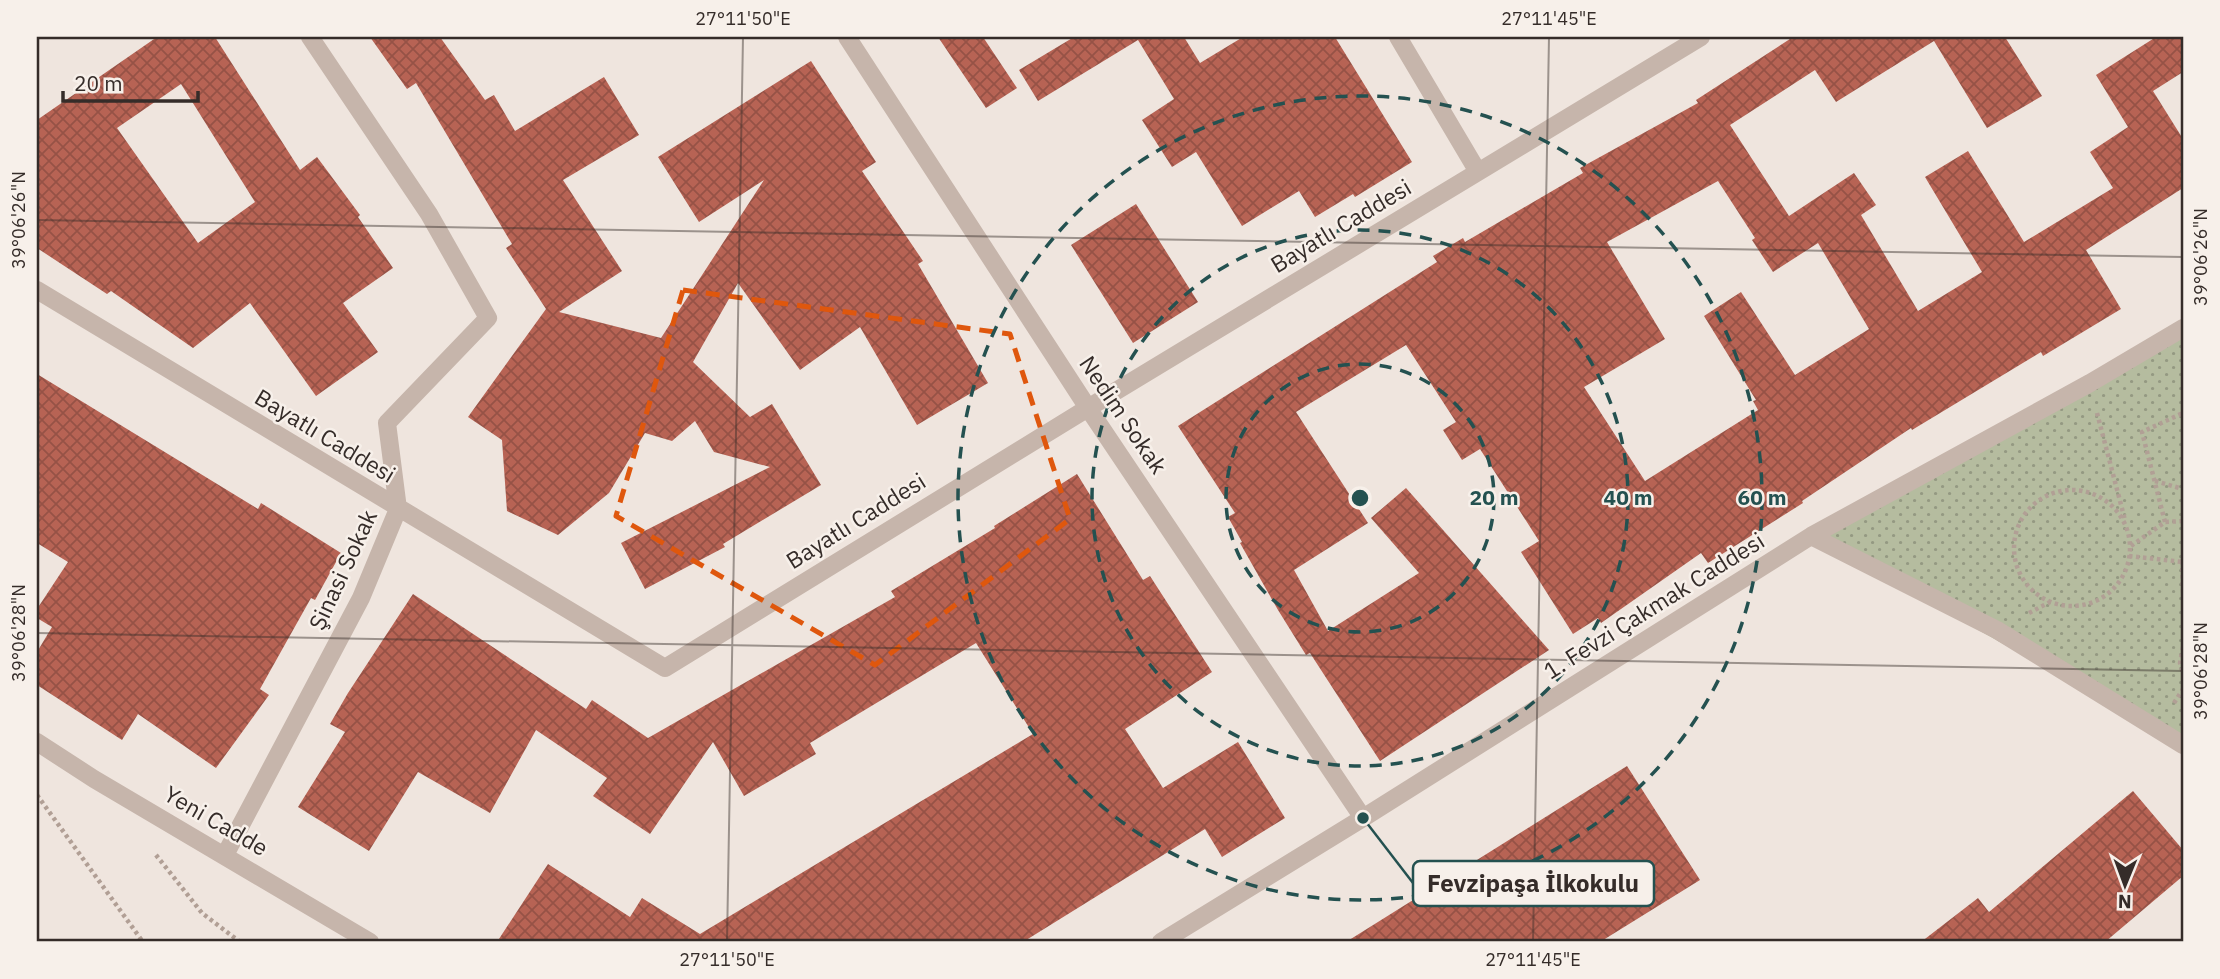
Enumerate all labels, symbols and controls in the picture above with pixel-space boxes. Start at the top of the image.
text: 27°11'50"E [695,7,791,30]
text: 27°11'45"E [1501,7,1597,30]
scale bar [63,60,198,104]
text: 20 m [74,69,123,97]
text: 39°06'26"N [7,171,30,269]
street label: Bayatlı Caddesi [1265,171,1416,279]
text: 39°06'26"N [2189,208,2212,306]
street label: Nedim Sokak [1073,350,1174,479]
street label: Bayatlı Caddesi [250,381,401,489]
street label: Bayatlı Caddesi [780,465,931,575]
text: 20 m [1470,483,1518,511]
text: 40 m [1604,483,1652,511]
text: 60 m [1738,483,1786,511]
centre of rings [1348,486,1372,510]
street label: Şinasi Sokak [301,505,383,635]
street label: 1. Fevzi Çakmak Caddesi [1537,525,1769,685]
text: 39°06'28"N [7,584,30,682]
text: 39°06'28"N [2189,622,2212,720]
street label: Yeni Cadde [159,778,274,862]
north arrow [2090,850,2160,920]
callout: Fevzipaşa İlkokulu [1413,861,1654,906]
text: Fevzipaşa İlkokulu [1427,867,1639,899]
text: N [2118,890,2132,914]
text: 27°11'50"E [679,948,775,971]
text: 27°11'45"E [1485,948,1581,971]

